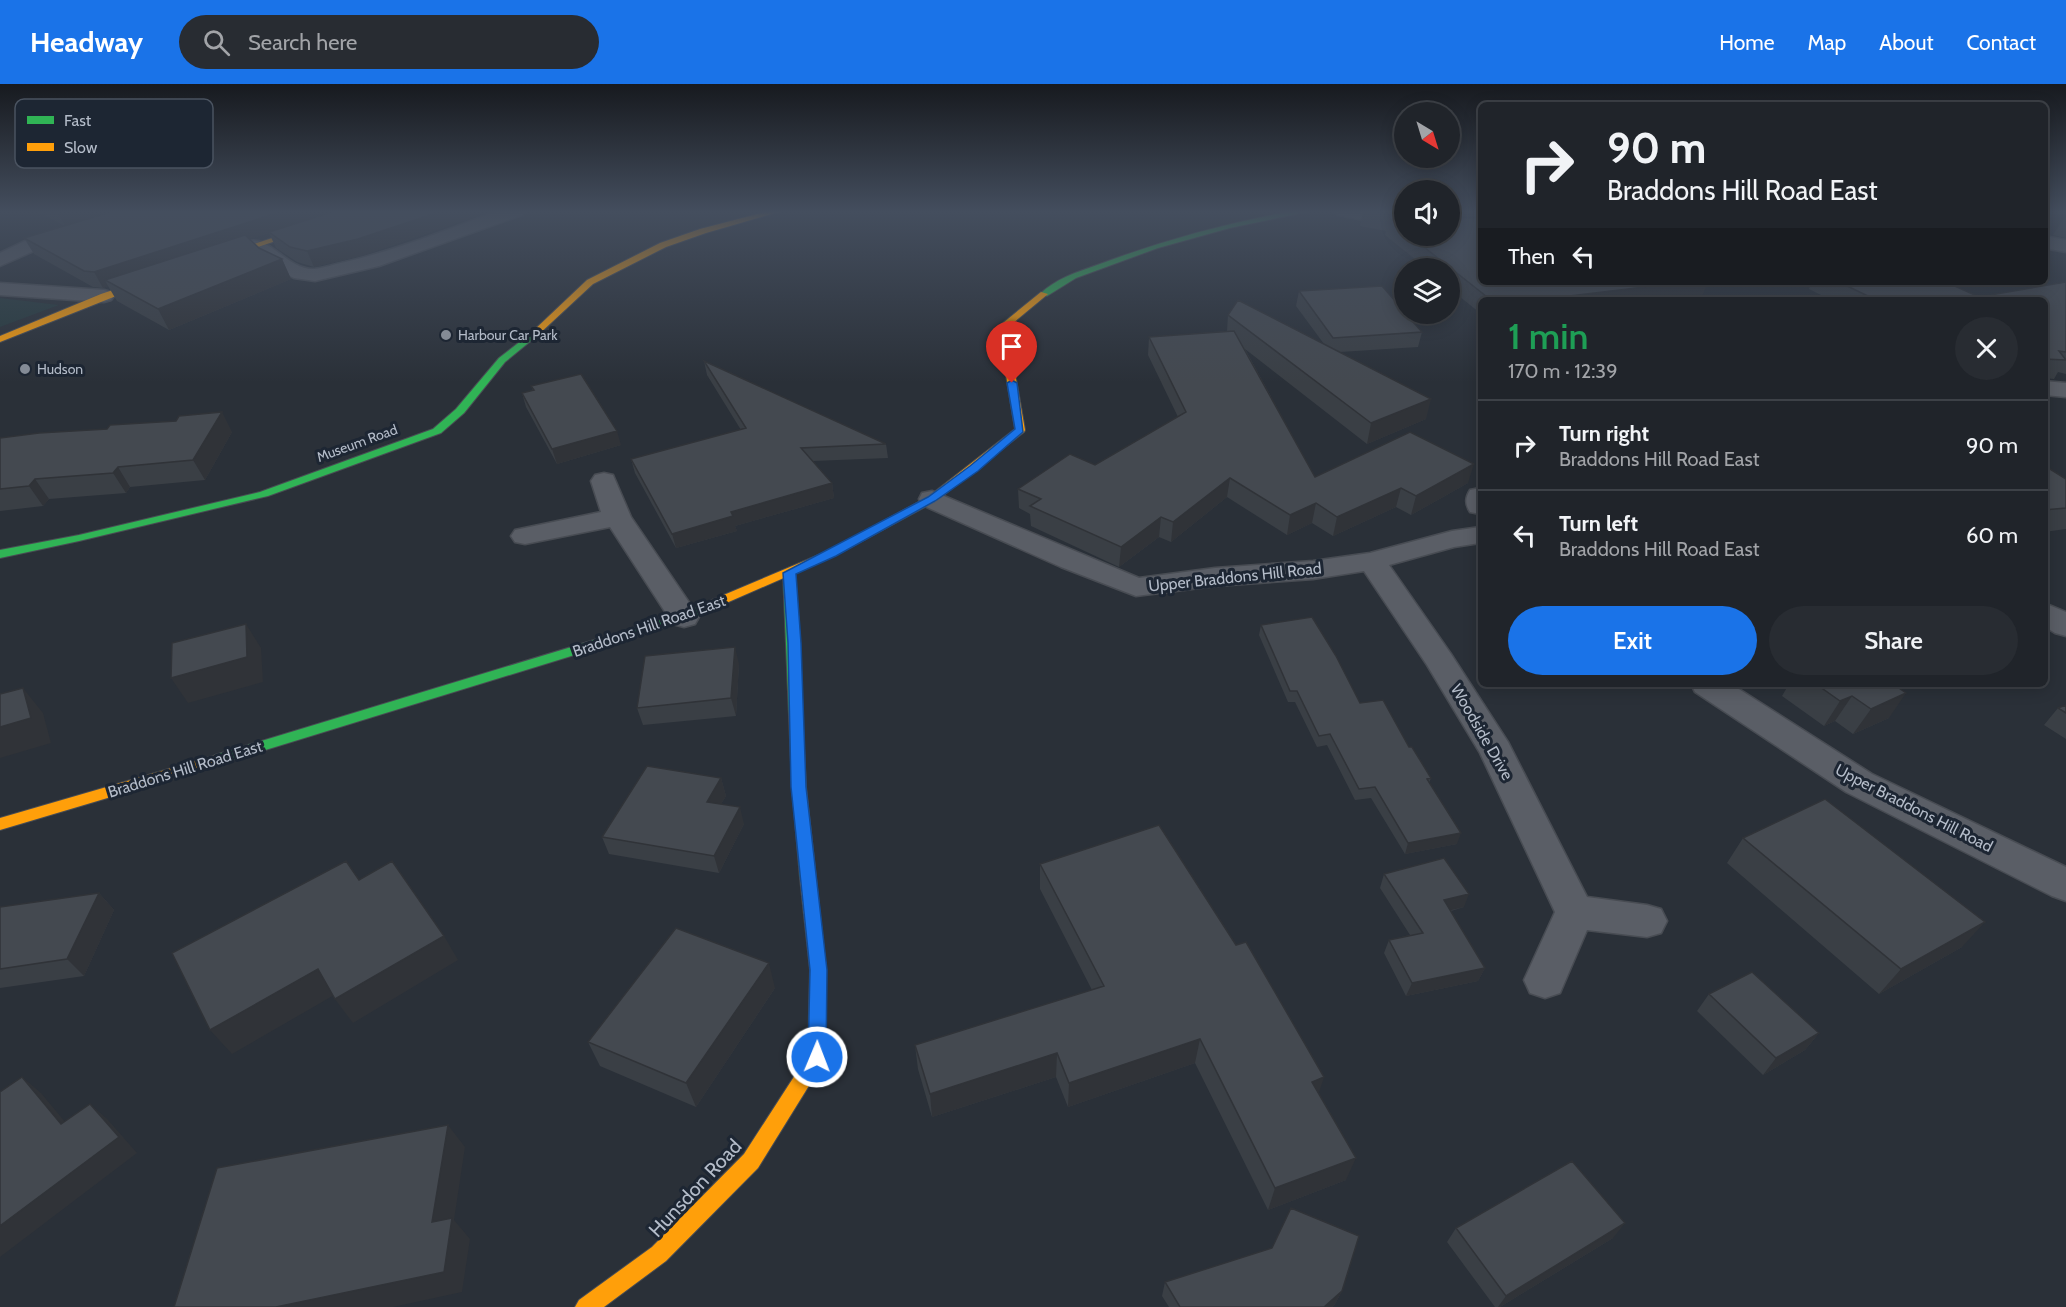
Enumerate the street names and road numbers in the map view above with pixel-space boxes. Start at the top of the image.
street label: Museum Road [314,420,400,466]
street label: Upper Braddons Hill Road [1147,558,1323,596]
street label: Braddons Hill Road East [570,591,728,661]
street label: Woodside Drive [1447,681,1517,783]
street label: Braddons Hill Road East [106,736,265,802]
street label: Upper Braddons Hill Road [1832,760,1996,856]
street label: Hunsdon Road [644,1134,746,1242]

